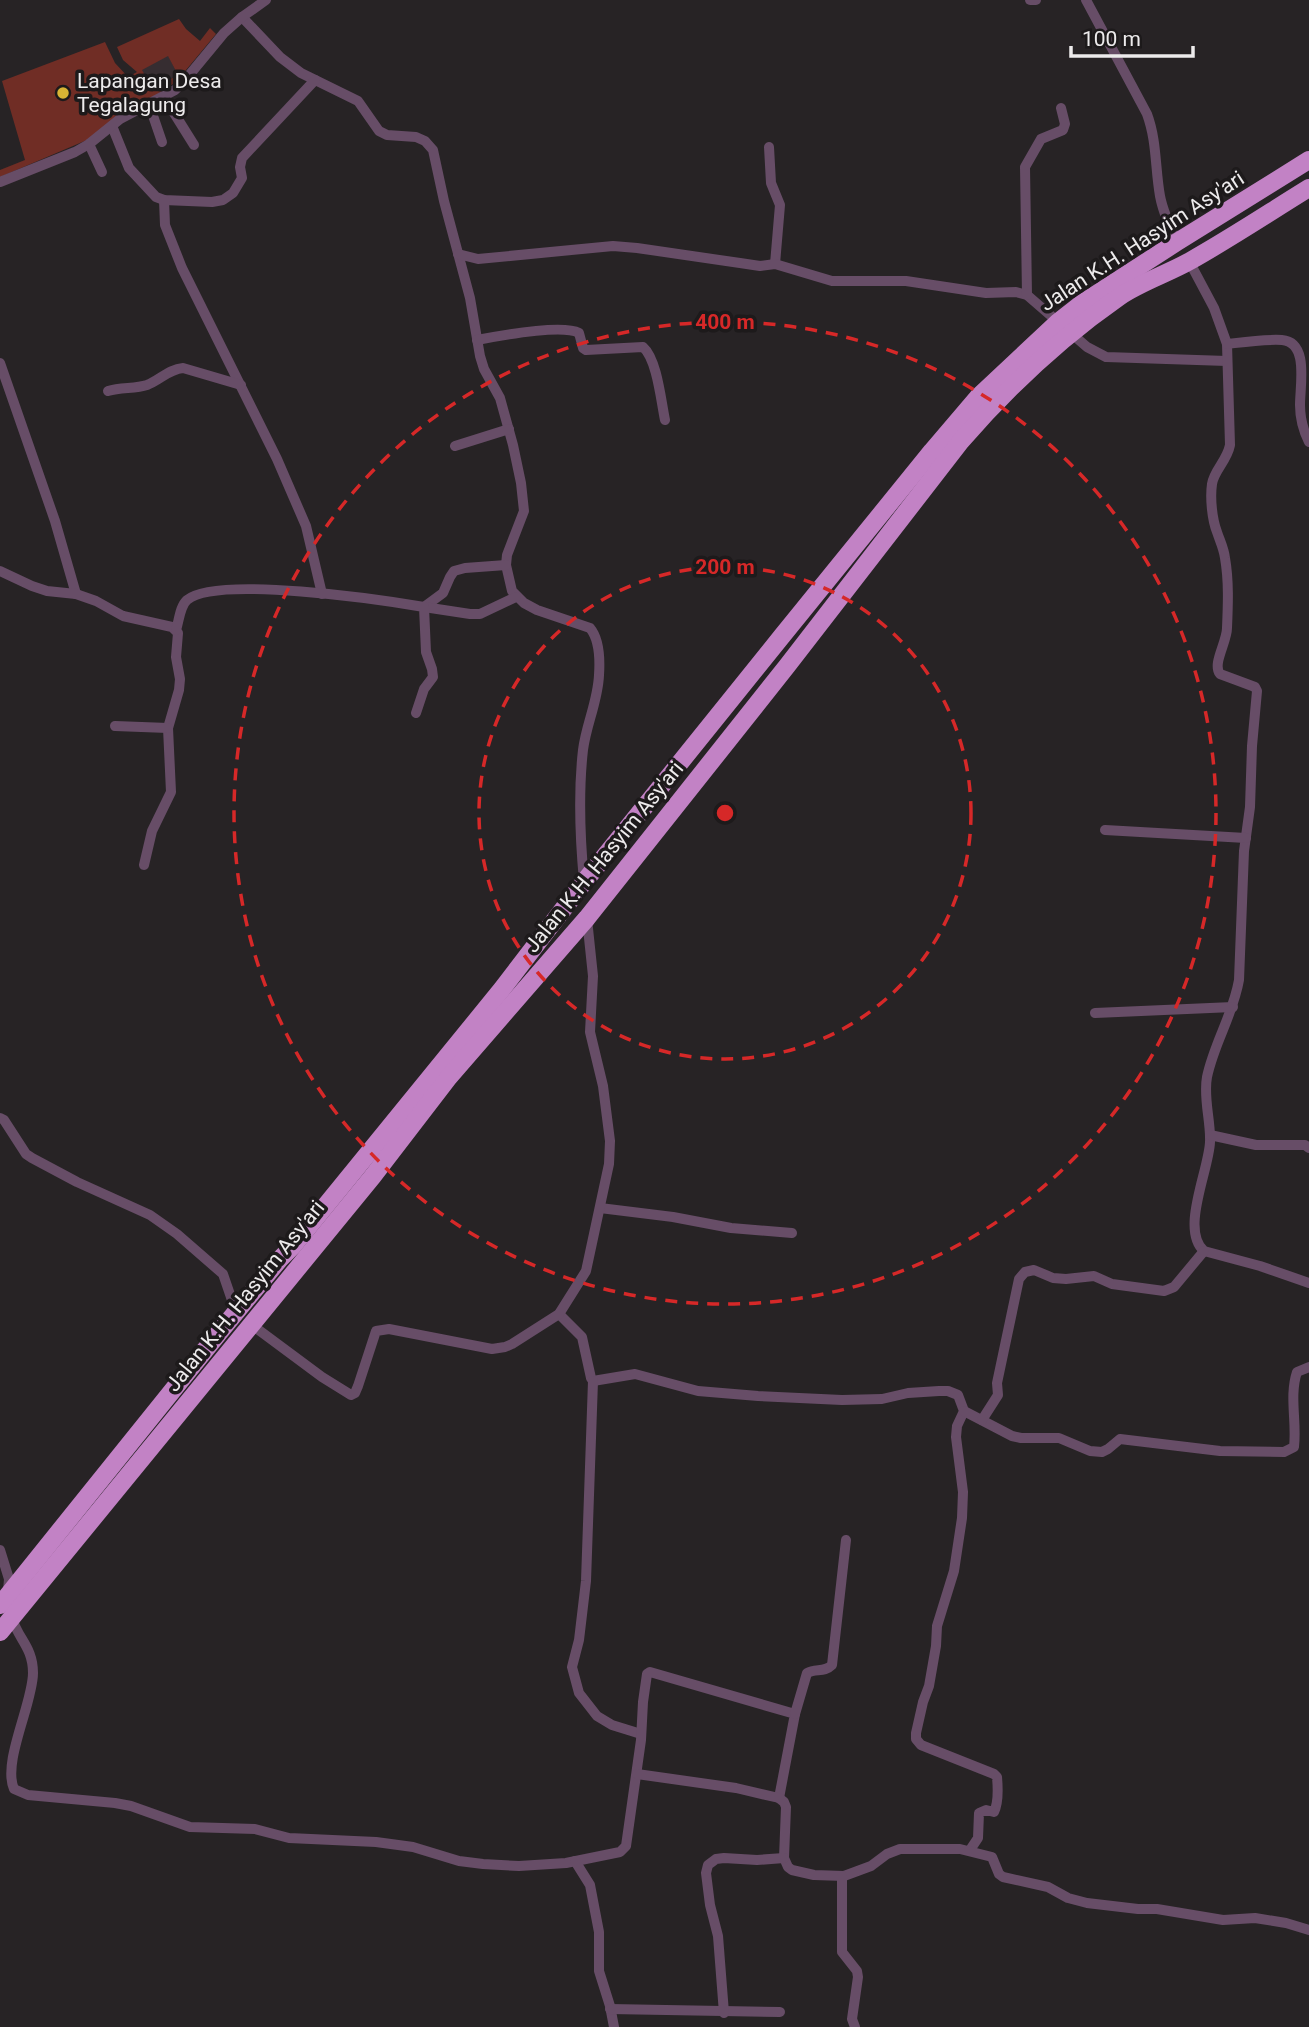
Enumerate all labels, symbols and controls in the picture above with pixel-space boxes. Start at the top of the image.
scale bar [1071,14,1194,58]
text: 100 m [1082,27,1141,51]
place label: Lapangan Desa Tegalagung [77,69,222,117]
marker: Lapangan Desa Tegalagung [55,85,71,101]
street label: Jalan K.H. Hasyim Asy'ari [1036,166,1248,316]
text: 400 m [695,310,755,334]
text: 200 m [695,555,755,579]
street label: Jalan K.H. Hasyim Asy'ari [520,757,688,957]
centre of rings [713,801,737,825]
street label: Jalan K.H. Hasyim Asy'ari [161,1196,329,1396]

